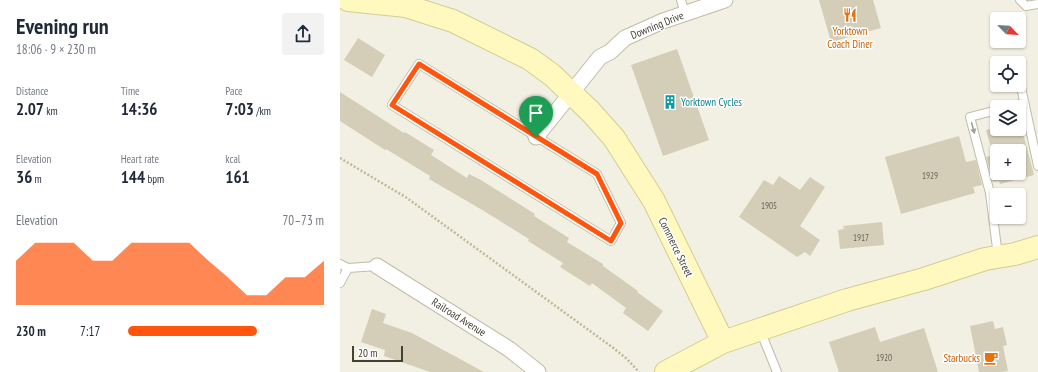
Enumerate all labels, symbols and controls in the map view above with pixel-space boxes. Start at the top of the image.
restaurant icon: Yorktown Coach Diner [842,7,858,23]
street label: Downing Drive [628,8,686,42]
text: Evening run [16,12,109,40]
north arrow [990,12,1026,48]
map controls [990,12,1026,224]
button: share [282,13,324,55]
place label: Yorktown Coach Diner [827,24,873,51]
text: 18:06 · 9 × 230 m [16,41,96,58]
button: locate [990,56,1026,92]
text: Distance [16,84,48,98]
text: Time [121,84,140,98]
text: Pace [225,84,243,98]
building icon: Yorktown Cycles [662,94,678,110]
place label: Yorktown Cycles [681,95,742,109]
pin [519,96,553,137]
text: 2.07 [16,98,44,120]
text: 14:36 [121,98,157,120]
text: 7:03 [225,98,254,120]
button: layers [990,100,1026,136]
icon: arrive [525,102,547,124]
text: km [44,104,58,118]
text: /km [254,104,271,118]
one-way arrow [970,122,976,134]
button: + [990,144,1026,180]
text: Elevation [16,152,51,166]
text: Heart rate [121,152,159,166]
text: kcal [225,152,240,166]
text: 36 [16,166,32,188]
text: 144 [121,166,145,188]
text: 161 [225,166,250,188]
house number: 1929 [922,170,938,181]
text: m [32,172,42,186]
text: bpm [145,172,164,186]
button: − [990,188,1026,224]
house number: 1905 [761,200,777,211]
text: Elevation [16,212,58,229]
text: 70–73 m [282,212,324,229]
street label: Commerce Street [656,215,696,279]
house number: 1917 [853,232,869,243]
street label: Railroad Avenue [429,295,489,339]
text: 230 m [16,323,46,340]
text: 7:17 [80,323,100,340]
scale bar [352,344,403,363]
text: 20 m [358,346,377,360]
cafe icon: Starbucks [983,350,999,366]
place label: Starbucks [943,351,980,365]
house number: 1920 [876,352,892,363]

